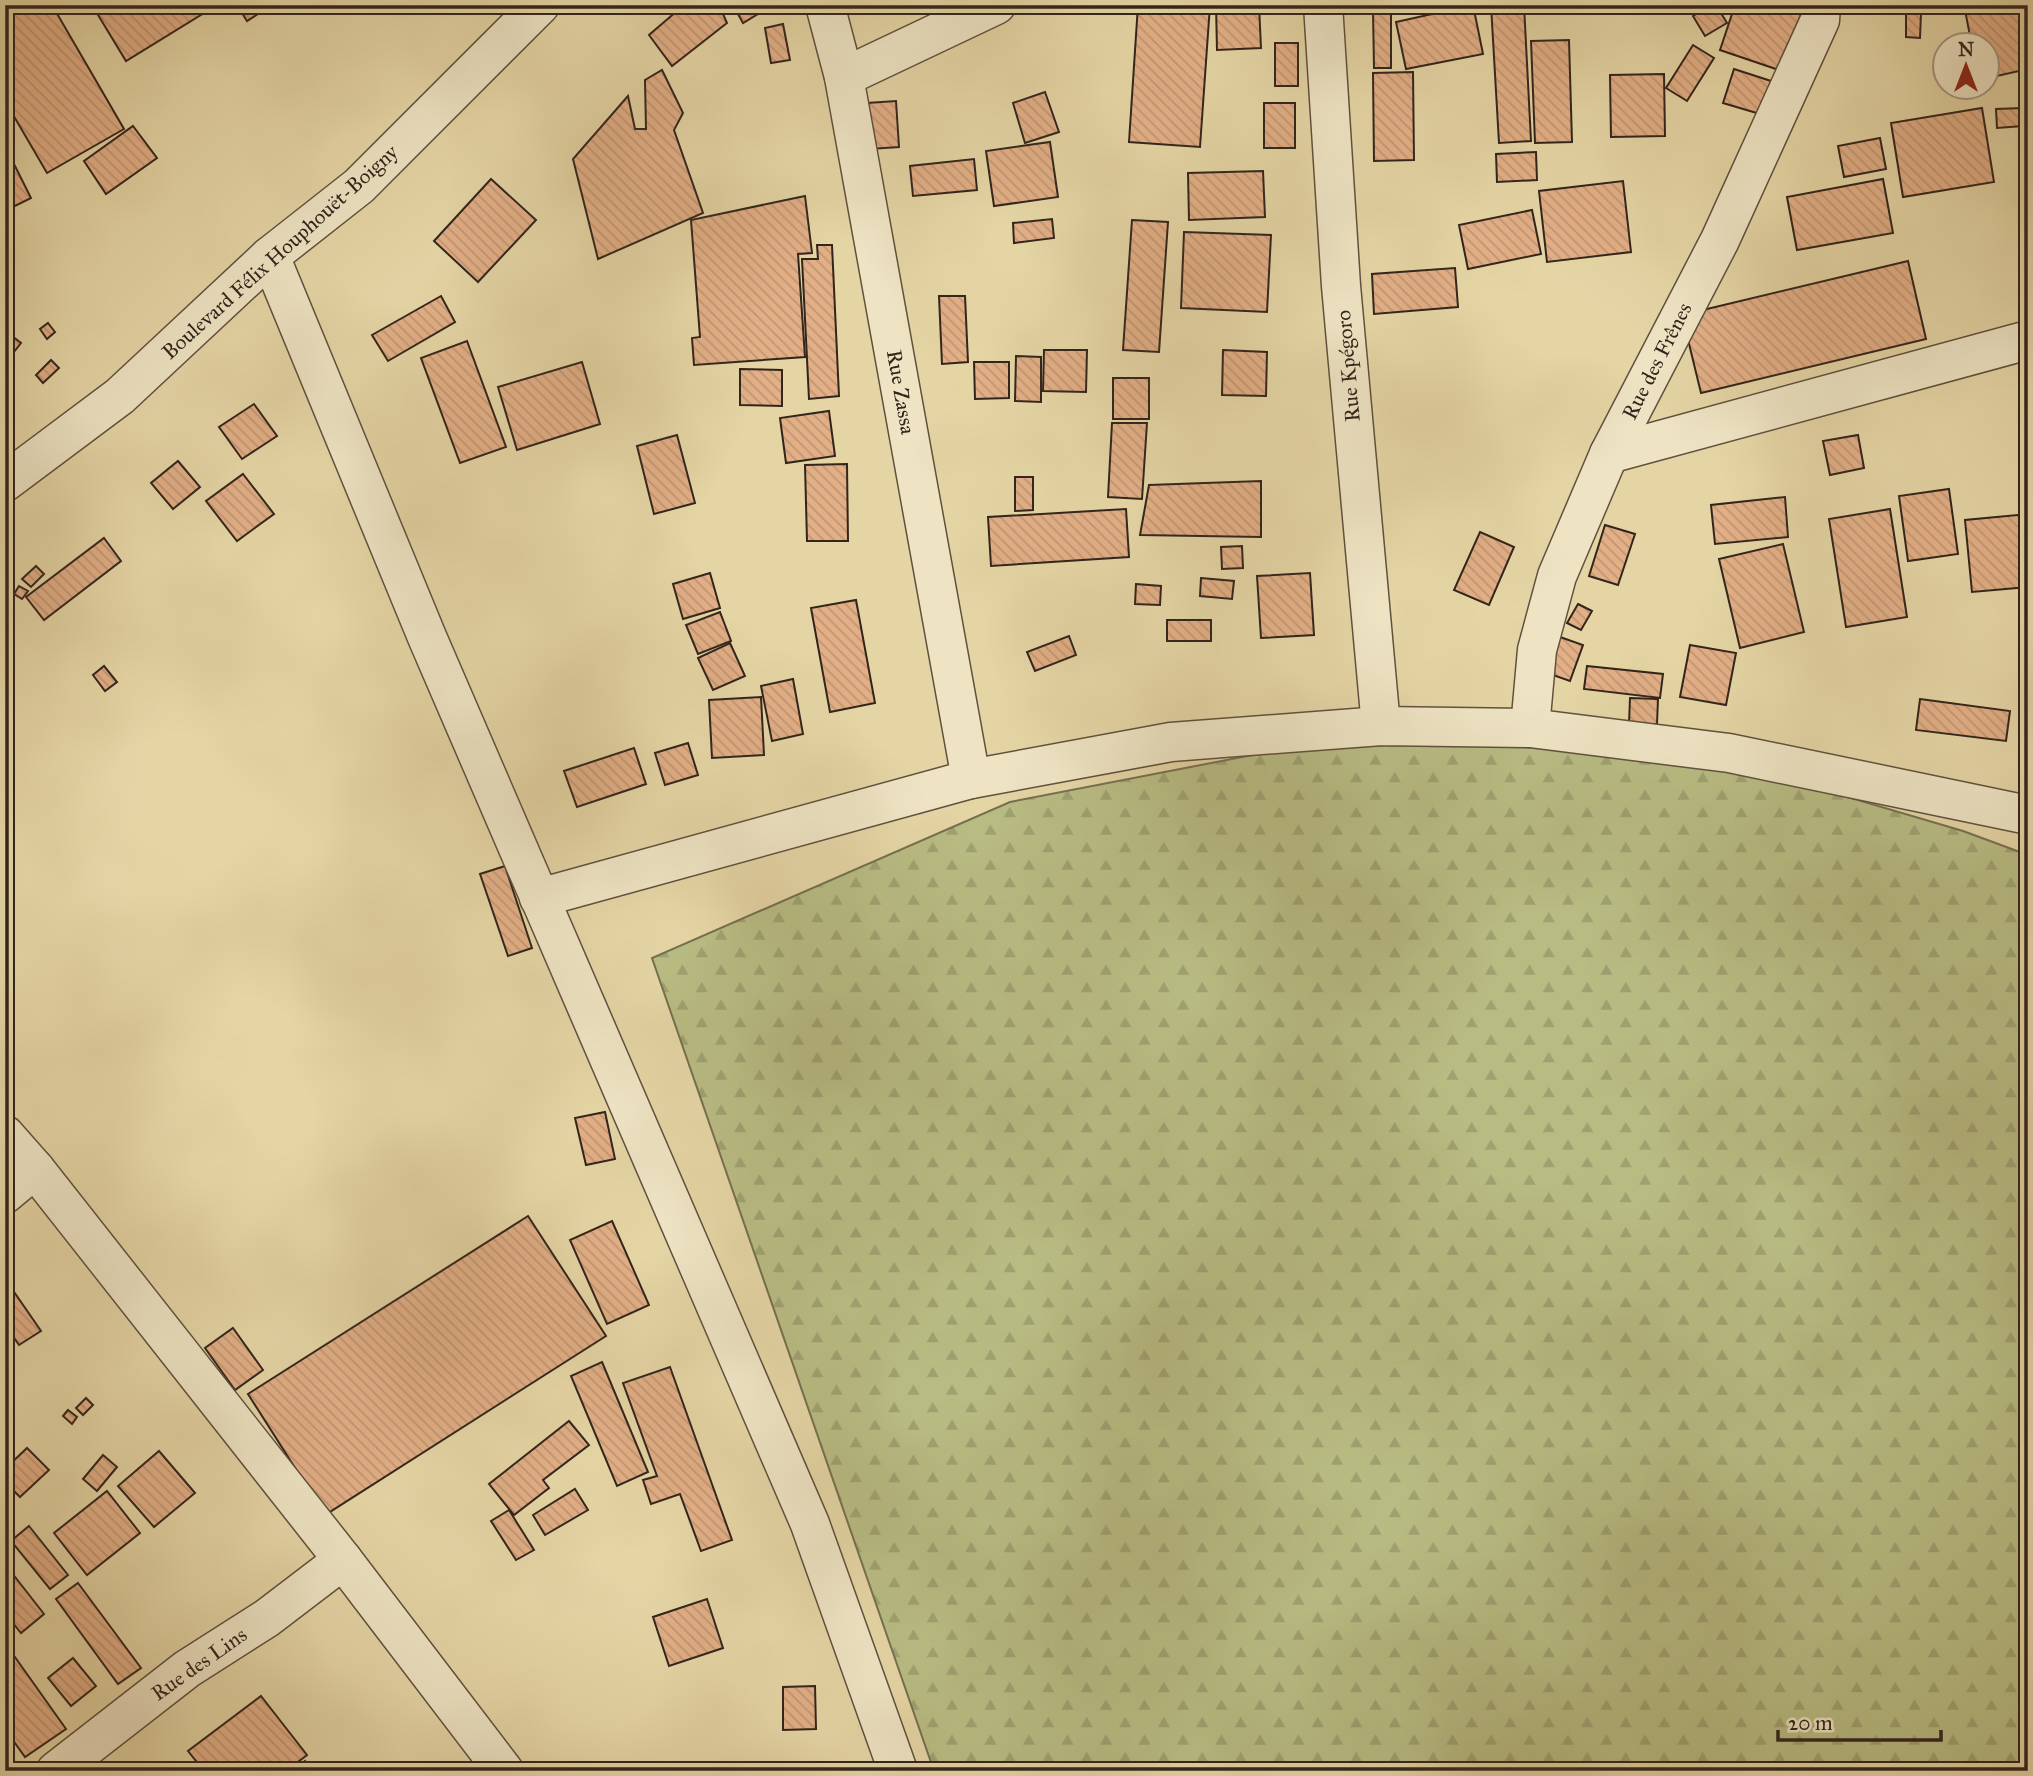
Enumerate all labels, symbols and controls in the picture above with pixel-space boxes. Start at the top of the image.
north arrow [1932,32,2002,102]
text: N [1958,38,1974,61]
street label: Boulevard Félix Houphouët-Boigny [157,138,404,365]
street label: Rue des Frênes [1616,298,1698,424]
street label: Rue Kpégoro [1330,309,1366,423]
street label: Rue Zassa [881,348,921,436]
street label: Rue des Lins [146,1622,252,1706]
scale bar [1778,1699,1940,1743]
text: 20 m [1788,1710,1833,1736]

